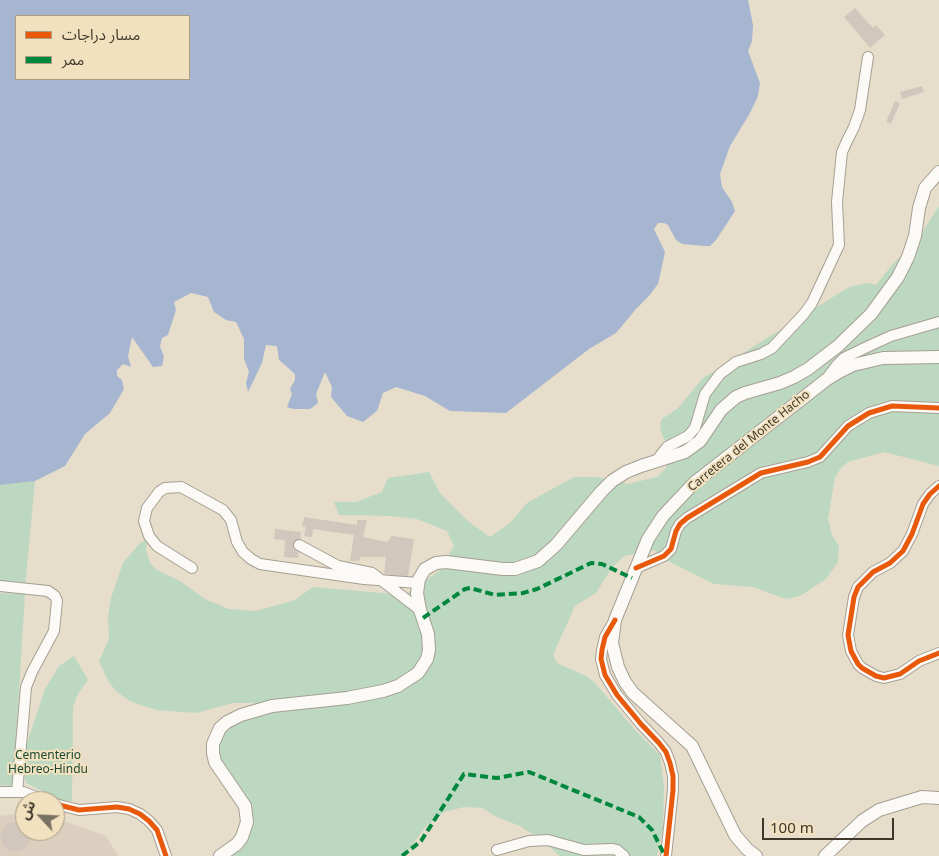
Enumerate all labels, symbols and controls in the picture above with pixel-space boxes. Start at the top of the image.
legend [15,15,190,80]
text: مسار دراجات [62,24,140,44]
text: ممر [62,49,85,69]
street label: Carretera del Monte Hacho [685,387,813,495]
park label: Cementerio Hebreo-Hindu [8,749,88,777]
north arrow [15,791,65,841]
text: ش [14,797,40,823]
scale bar [764,808,896,840]
text: 100 m [770,817,814,837]

